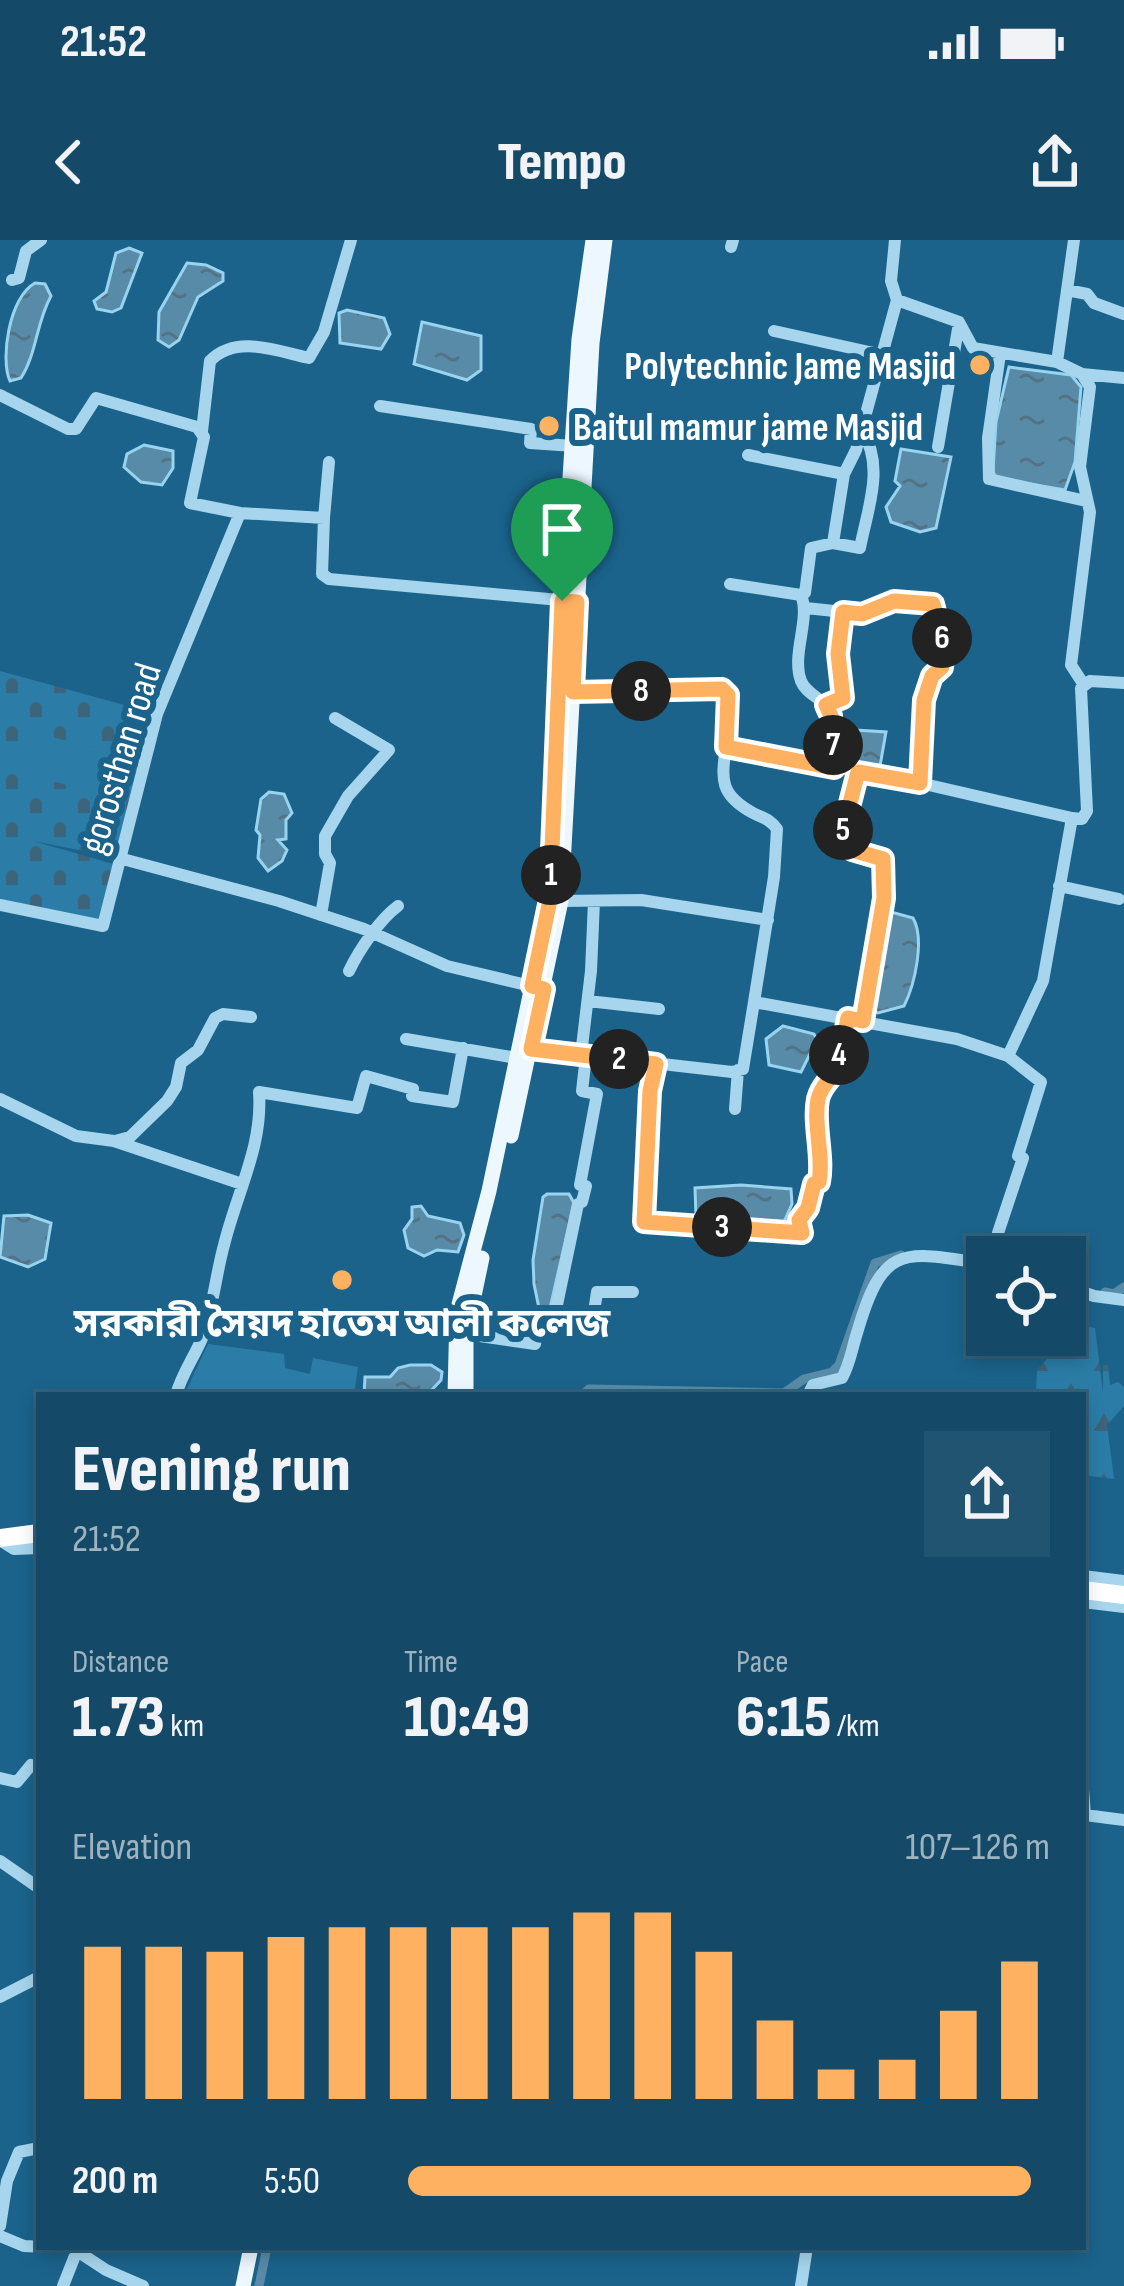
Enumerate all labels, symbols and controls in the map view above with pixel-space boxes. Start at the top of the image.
text: 21:52 [60,15,147,70]
icon: back [36,129,102,195]
icon: share [1022,129,1088,195]
text: Tempo [497,130,627,195]
place label: Polytechnic Jame Masjid [624,344,956,391]
marker: Polytechnic Jame Masjid [967,352,993,378]
place label: Baitul mamur jame Masjid [573,405,923,452]
marker: Baitul mamur jame Masjid [536,413,562,439]
pin [511,478,613,601]
icon: arrive [529,496,595,562]
pin: 6 [912,608,972,668]
text: 6 [934,618,950,658]
street label: gorosthan road [70,658,173,860]
pin: 8 [611,661,671,721]
text: 8 [633,671,649,711]
pin: 7 [803,715,863,775]
text: 7 [826,725,840,765]
pin: 5 [813,800,873,860]
text: 5 [836,810,850,850]
pin: 1 [521,845,581,905]
text: 1 [545,855,557,895]
pin: 4 [809,1025,869,1085]
pin: 2 [589,1029,649,1089]
text: 4 [831,1035,847,1075]
text: 2 [612,1039,626,1079]
pin: 3 [692,1197,752,1257]
text: 3 [715,1207,729,1247]
map controls [966,1236,1086,1356]
button: locate [966,1236,1086,1356]
marker: সরকারী সৈয়দ হাতেম আলী কলেজ [329,1267,355,1293]
place label: সরকারী সৈয়দ হাতেম আলী কলেজ [73,1300,611,1348]
text: Evening run [72,1431,351,1510]
button: share [924,1431,1050,1557]
text: 21:52 [72,1516,141,1563]
text: Distance [72,1642,169,1682]
text: Time [404,1642,458,1682]
text: Pace [736,1642,789,1682]
text: 1.73 [72,1682,165,1754]
text: 10:49 [404,1682,530,1754]
text: 6:15 [736,1682,832,1754]
text: km [165,1706,204,1746]
text: /km [832,1706,880,1746]
text: Elevation [72,1824,192,1871]
text: 107–126 m [905,1824,1050,1871]
text: 200 m [72,2158,158,2205]
text: 5:50 [264,2158,320,2205]

